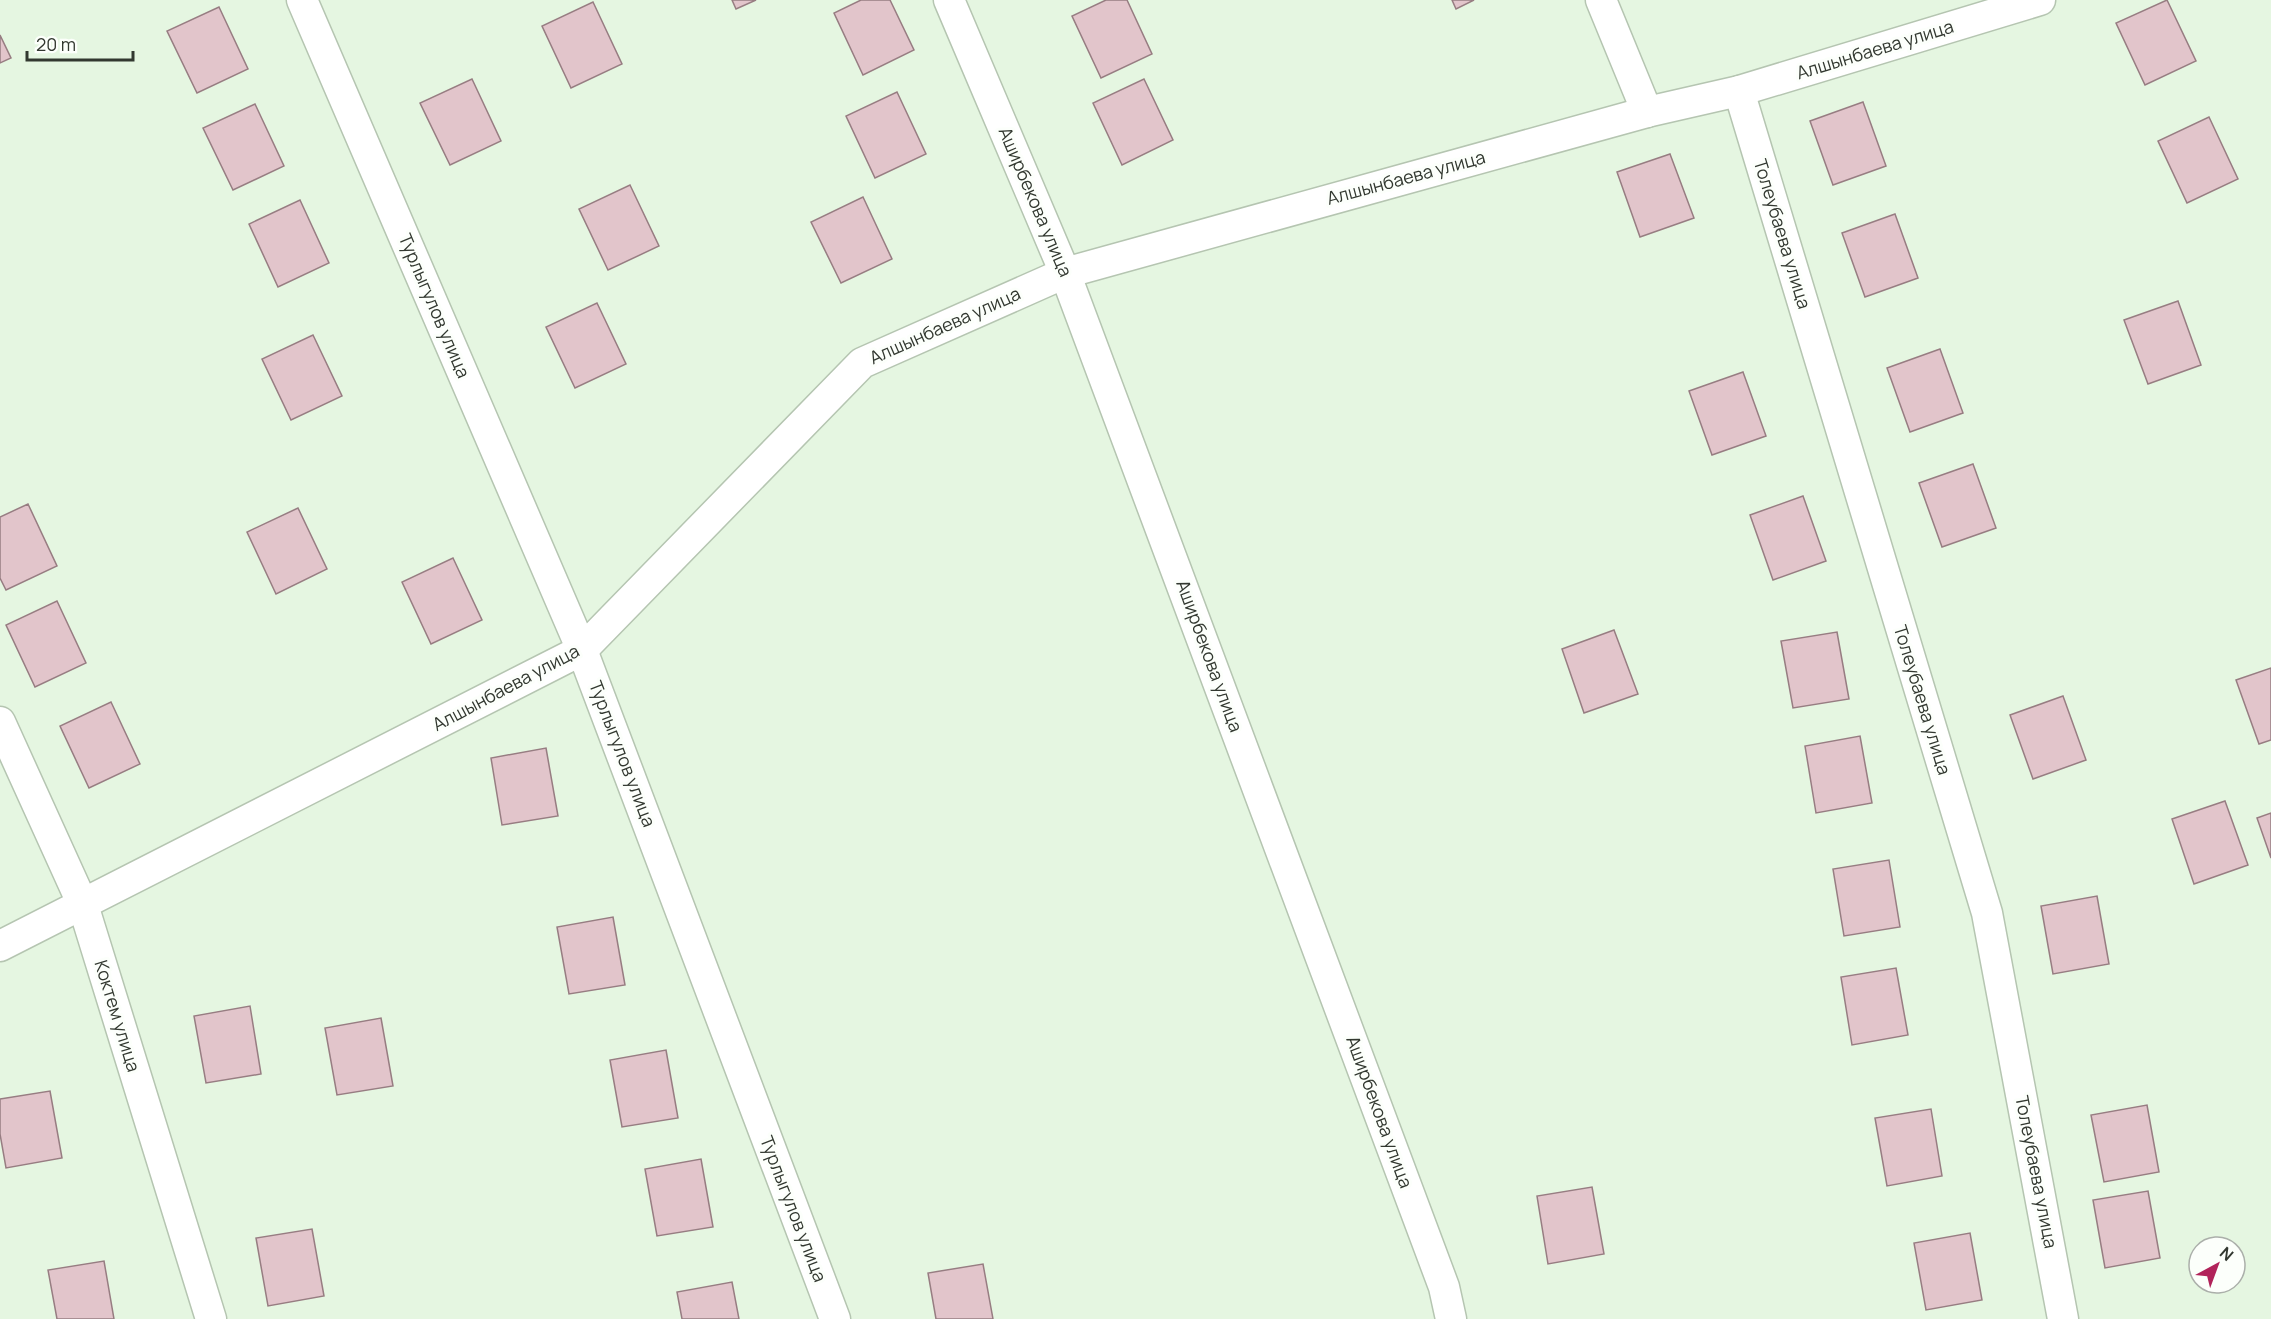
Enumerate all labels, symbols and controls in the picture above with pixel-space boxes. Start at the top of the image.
street label: Алшынбаева улица [1793,14,1956,84]
scale bar [27,24,134,62]
text: 20 m [36,32,76,56]
street label: Аширбекова улица [994,123,1078,280]
street label: Алшынбаева улица [1324,144,1488,210]
street label: Толеубаева улица [1749,156,1817,311]
street label: Турлыгулов улица [394,230,476,381]
street label: Алшынбаева улица [865,281,1024,369]
street label: Аширбекова улица [1171,576,1249,735]
street label: Толеубаева улица [1889,622,1957,777]
street label: Алшынбаева улица [428,638,583,736]
street label: Турлыгулов улица [584,677,662,830]
street label: Коктем улица [90,957,146,1075]
street label: Аширбекова улица [1341,1032,1419,1191]
street label: Толеубаева улица [2010,1093,2064,1250]
street label: Турлыгулов улица [755,1132,833,1285]
north arrow [2187,1235,2247,1295]
text: N [2215,1242,2238,1266]

